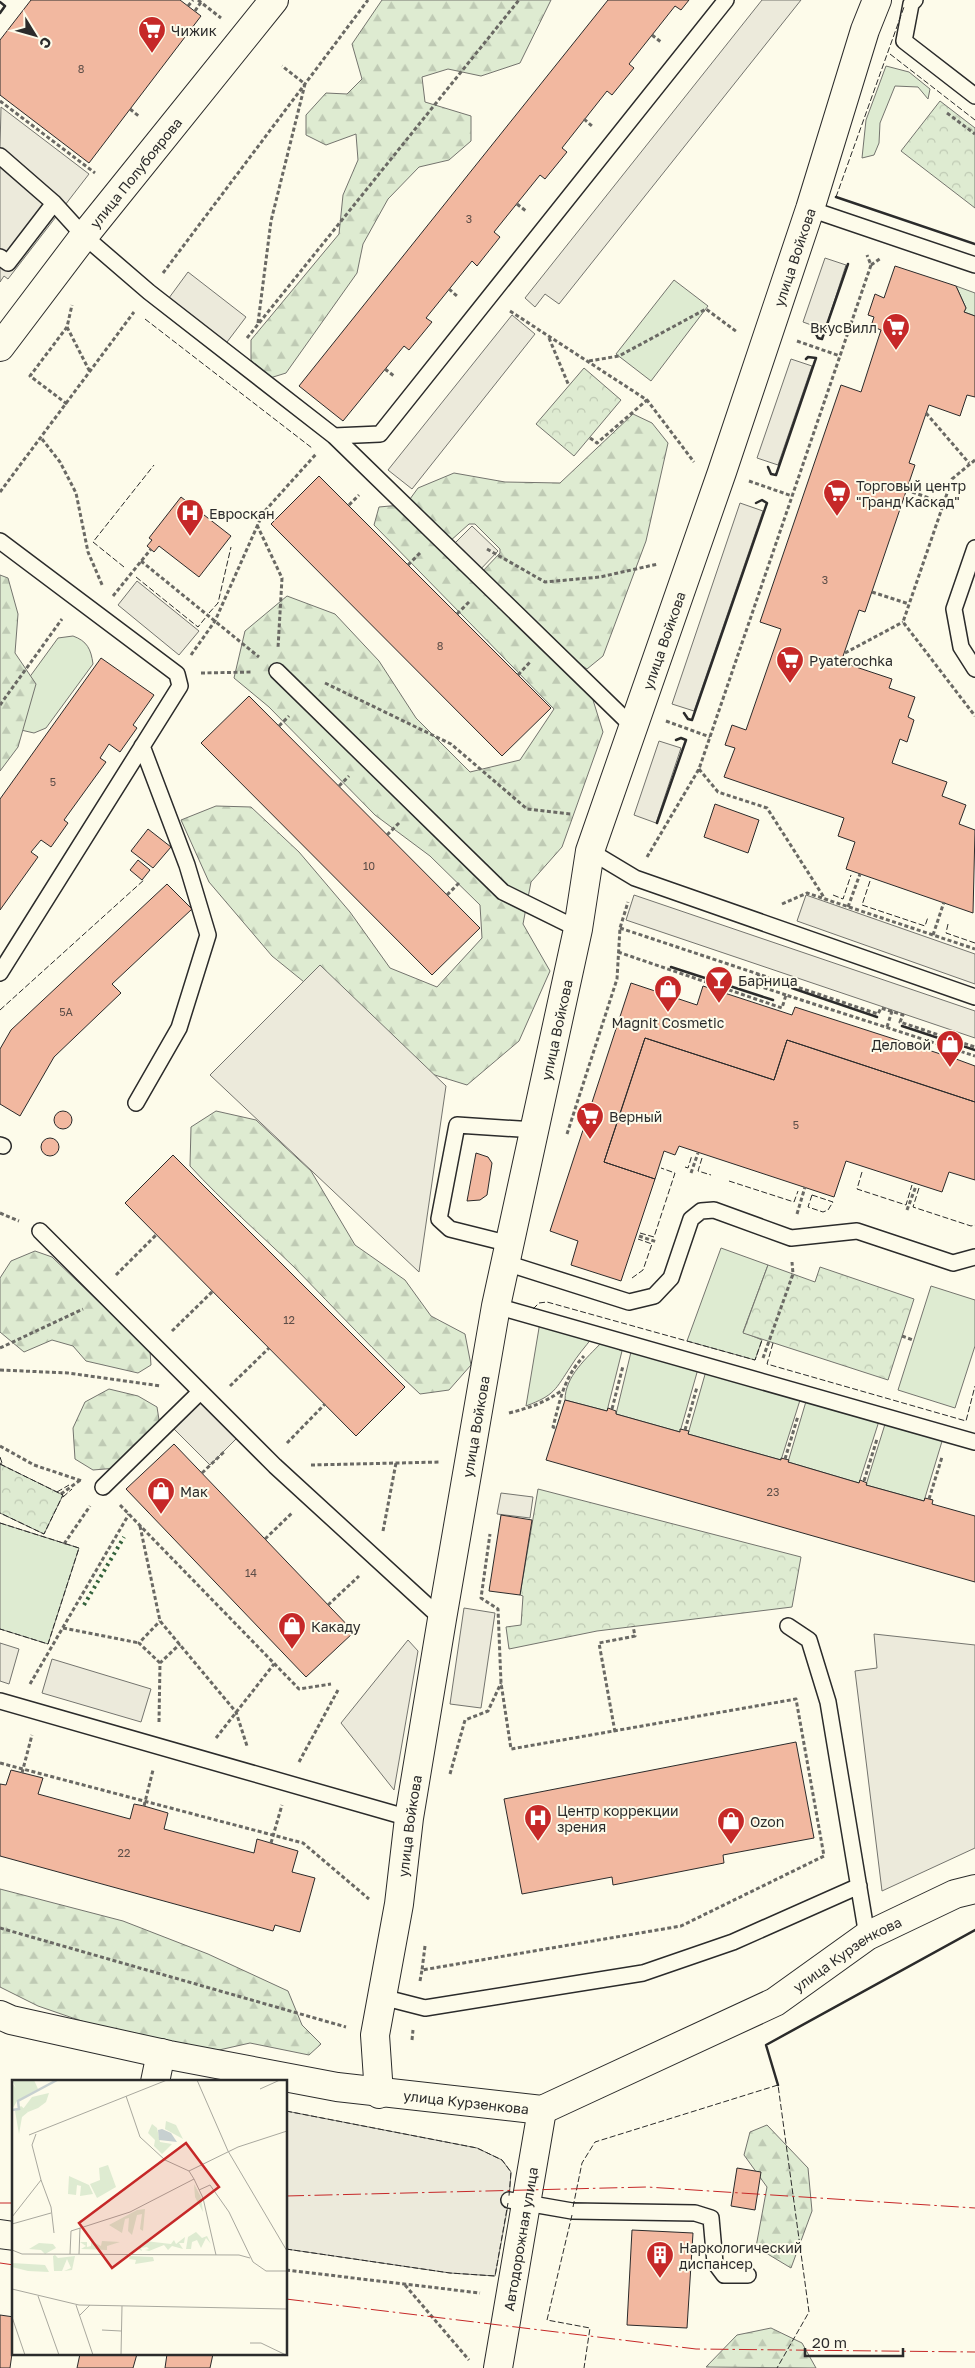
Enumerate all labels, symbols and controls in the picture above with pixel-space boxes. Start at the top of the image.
north arrow [10,10,60,60]
supermarket icon: Чижик [137,15,167,54]
place label: Чижик [171,22,217,39]
text: С [36,34,56,52]
house number: 8 [78,62,85,75]
street label: улица Полубоярова [86,114,185,231]
street label: улица Войкова [770,206,818,309]
house number: 3 [466,212,472,225]
supermarket icon: ВкусВилл [881,312,911,351]
place label: ВкусВилл [810,319,877,336]
place label: Торговый центр "Гранд Каскад" [856,477,966,510]
supermarket icon: Торговый центр "Гранд Каскад" [822,478,852,517]
hospital icon: Евроскан [175,498,205,537]
place label: Евроскан [209,505,274,522]
house number: 3 [822,573,828,586]
street label: улица Войкова [638,589,688,692]
house number: 8 [437,639,444,652]
supermarket icon: Pyaterochka [775,645,805,684]
place label: Pyaterochka [809,652,893,669]
house number: 5 [50,775,56,788]
house number: 10 [363,859,375,872]
bar icon: Барница [704,965,734,1004]
place label: Барница [738,972,798,989]
shop icon: Magnit Cosmetic [653,974,683,1013]
street label: улица Войкова [537,978,575,1082]
house number: 5А [59,1005,74,1018]
place label: Magnit Cosmetic [612,1014,725,1031]
shop icon: Деловой [935,1029,965,1068]
place label: Деловой [872,1036,931,1053]
supermarket icon: Верный [575,1101,605,1140]
place label: Верный [609,1108,662,1125]
house number: 5 [793,1118,799,1131]
house number: 12 [283,1313,295,1326]
street label: улица Войкова [458,1374,492,1479]
shop icon: Мак [146,1476,176,1515]
place label: Мак [180,1483,208,1500]
house number: 23 [767,1485,779,1498]
house number: 14 [245,1566,257,1579]
shop icon: Какаду [277,1611,307,1650]
place label: Какаду [311,1618,361,1635]
street label: улица Войкова [394,1774,425,1878]
place label: Центр коррекции зрения [557,1802,679,1835]
hospital icon: Центр коррекции зрения [523,1803,553,1842]
shop icon: Ozon [716,1806,746,1845]
place label: Ozon [750,1813,784,1830]
house number: 22 [118,1846,130,1859]
street label: улица Курзенкова [789,1912,904,1995]
inset map [12,2080,288,2356]
street label: улица Курзенкова [403,2086,530,2117]
street label: Автодорожная улица [499,2165,541,2312]
place label: Наркологический диспансер [679,2239,802,2272]
building icon: Наркологический диспансер [645,2240,675,2279]
scale bar [805,2326,902,2358]
text: 20 m [812,2333,847,2351]

